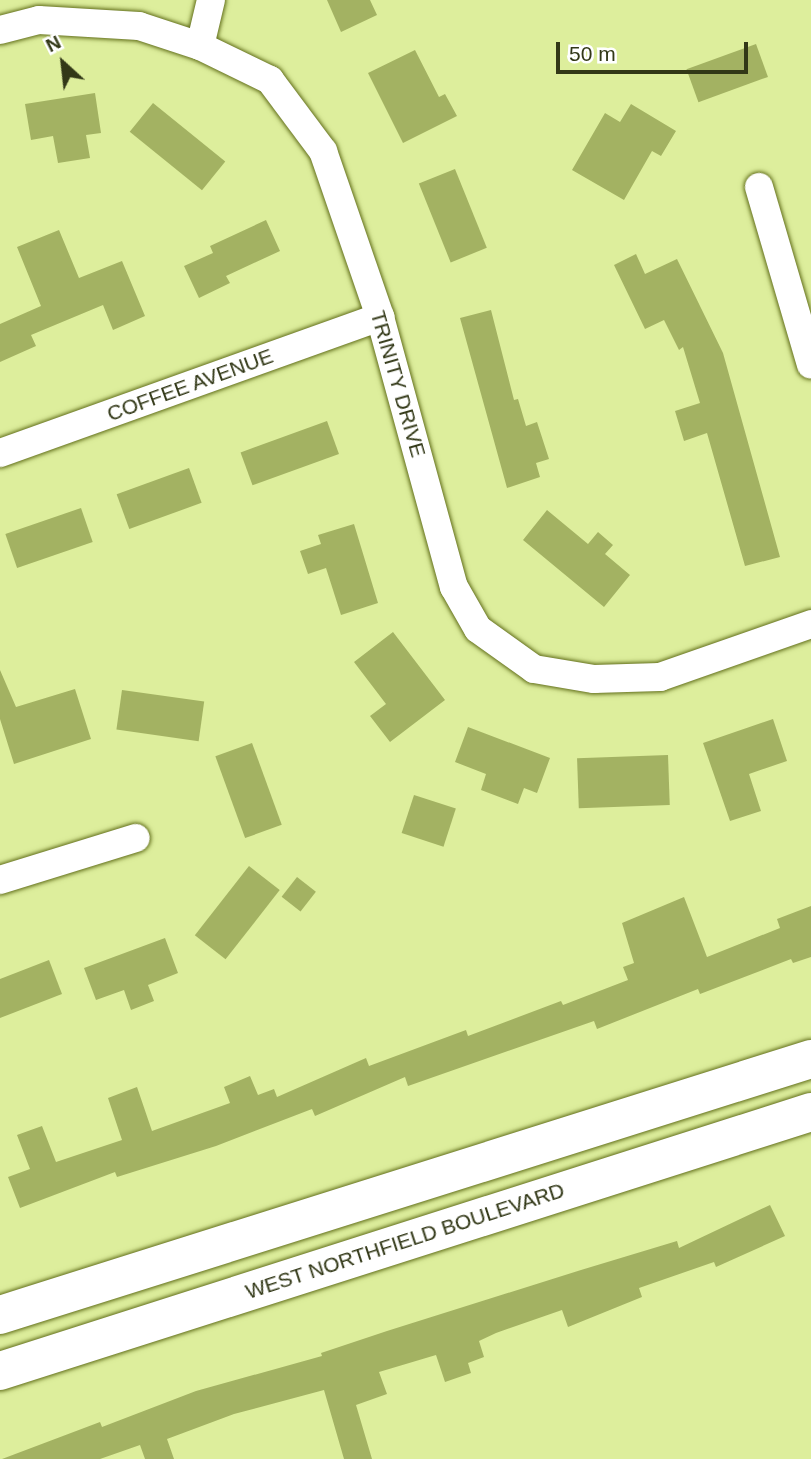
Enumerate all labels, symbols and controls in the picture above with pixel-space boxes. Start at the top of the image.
north arrow [28,28,98,98]
scale bar [559,28,752,72]
text: N [42,31,64,56]
text: 50 m [569,42,616,65]
street label: TRINITY DRIVE [365,308,431,460]
street label: COFFEE AVENUE [103,343,277,427]
street label: WEST NORTHFIELD BOULEVARD [242,1177,568,1305]

